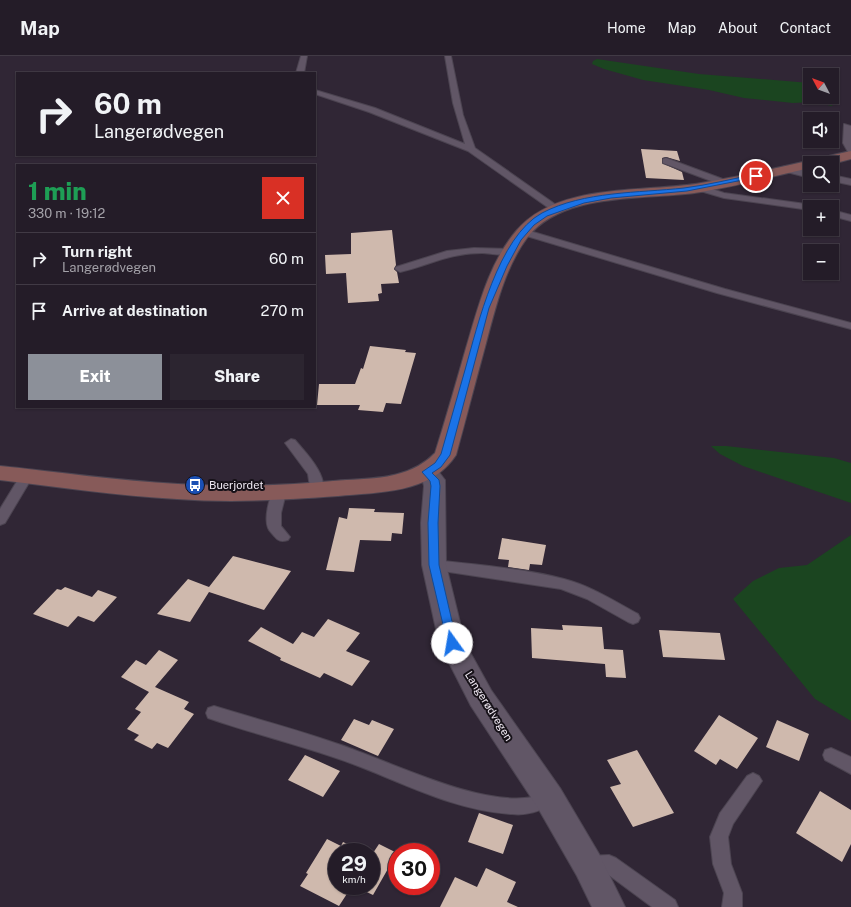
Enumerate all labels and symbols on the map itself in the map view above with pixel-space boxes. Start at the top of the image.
north arrow [803,68,839,104]
pin [739,159,773,193]
bus stop icon: Buerjordet [184,474,206,496]
place label: Buerjordet [209,479,263,491]
position arrow [431,622,473,664]
street label: Langerødvegen [463,669,515,743]
speed limit sign: 30 [388,843,440,895]

